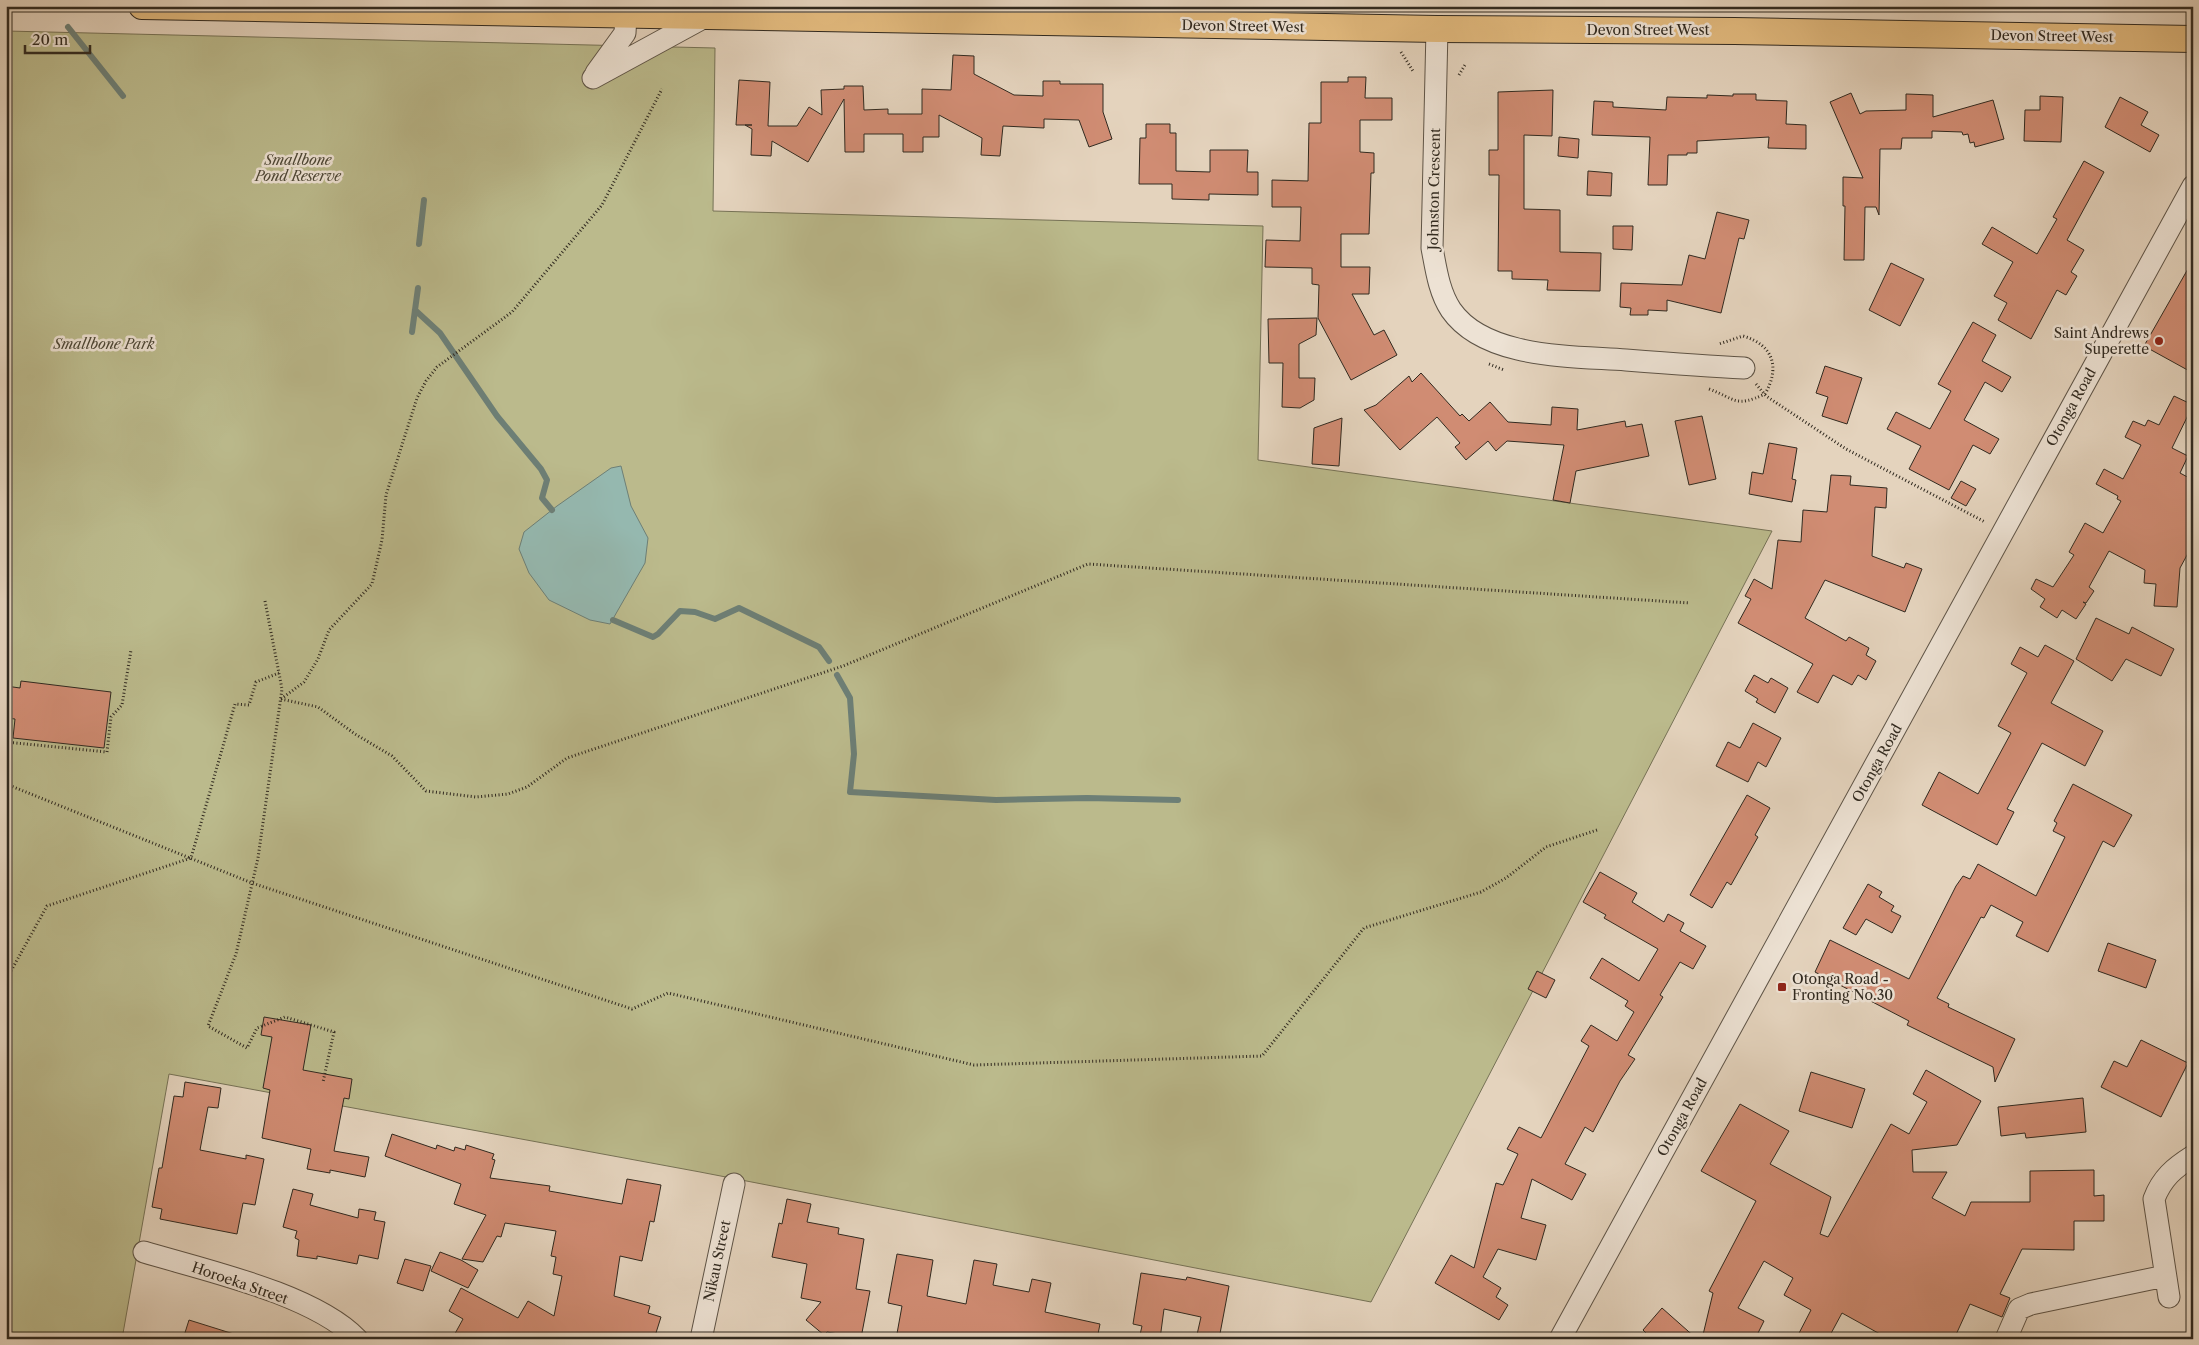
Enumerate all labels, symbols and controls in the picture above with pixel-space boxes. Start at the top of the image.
street label: Devon Street West [1181,16,1305,36]
street label: Devon Street West [1586,21,1710,39]
scale bar [25,22,90,54]
street label: Devon Street West [1990,26,2114,46]
text: 20 m [32,30,68,49]
street label: Johnston Crescent [1424,128,1444,252]
park label: Smallbone Pond Reserve [254,151,342,185]
place label: Saint Andrews Superette [2054,324,2149,358]
park label: Smallbone Park [52,335,155,353]
marker: Saint Andrews Superette [2153,335,2165,347]
street label: Otonga Road [2042,364,2100,449]
street label: Otonga Road [1848,720,1906,805]
place label: Otonga Road - Fronting No.30 [1792,970,1893,1004]
marker: Otonga Road - Fronting No.30 [1776,981,1788,993]
street label: Otonga Road [1653,1074,1711,1159]
street label: Nikau Street [700,1219,734,1303]
street label: Horoeka Street [189,1258,291,1308]

